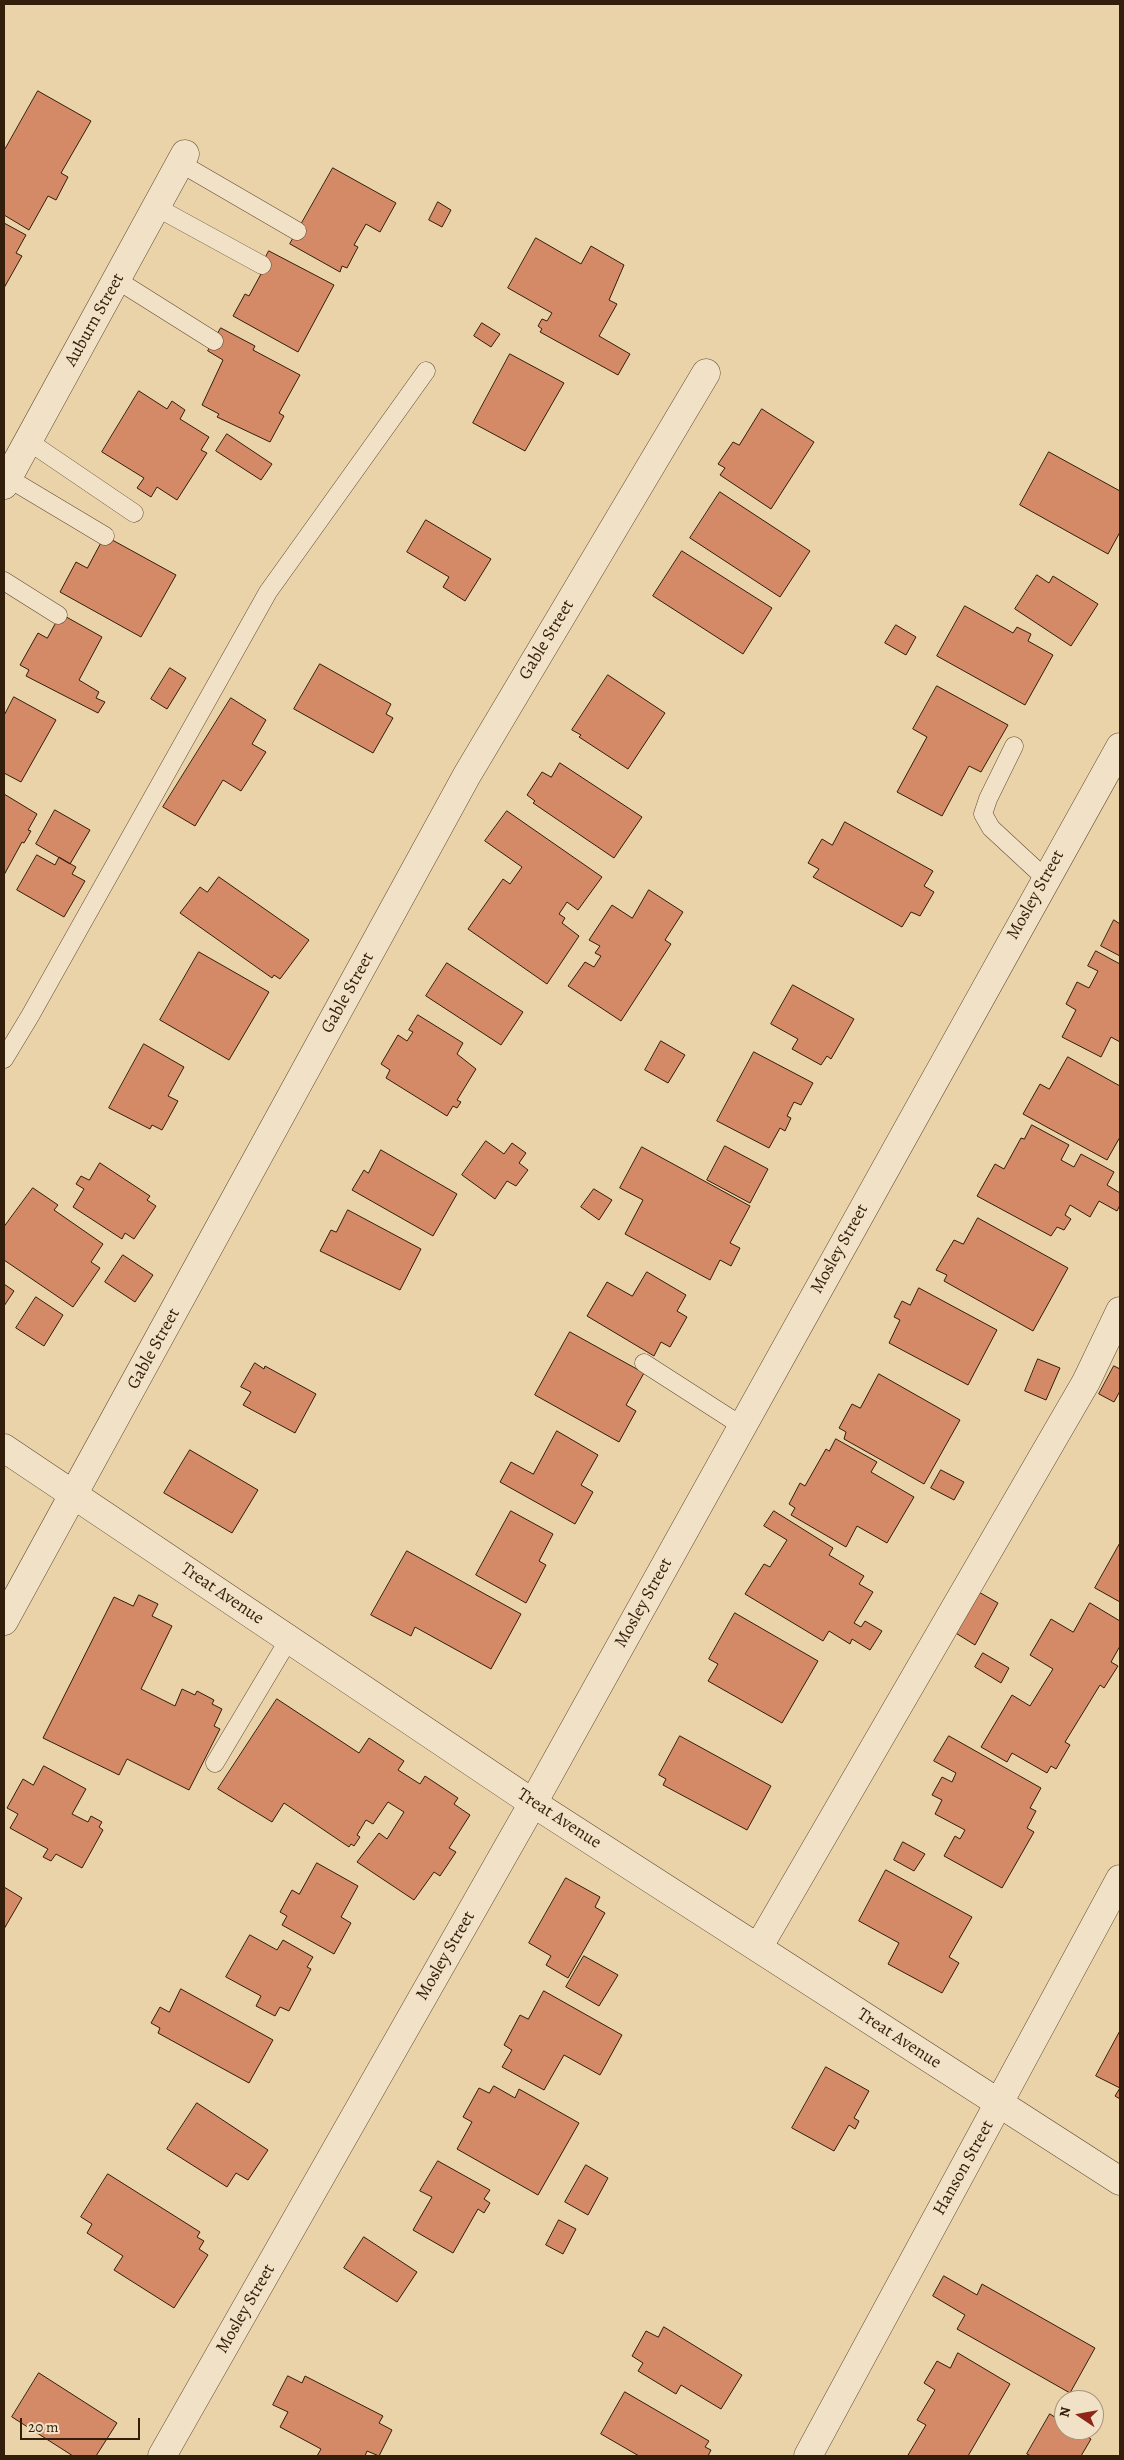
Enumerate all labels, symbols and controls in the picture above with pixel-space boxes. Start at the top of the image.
street label: Auburn Street [61,270,129,370]
street label: Gable Street [515,596,579,684]
street label: Mosley Street [1002,846,1070,944]
street label: Gable Street [317,949,379,1037]
street label: Mosley Street [806,1200,874,1298]
street label: Gable Street [123,1305,185,1393]
street label: Mosley Street [610,1554,678,1652]
street label: Treat Avenue [176,1558,268,1630]
street label: Treat Avenue [513,1784,605,1854]
street label: Mosley Street [412,1908,480,2004]
street label: Treat Avenue [853,2004,945,2074]
street label: Hanson Street [929,2117,999,2219]
street label: Mosley Street [212,2261,280,2357]
north arrow [1054,2390,1104,2440]
text: N [1054,2405,1075,2419]
scale bar [22,2408,142,2440]
text: 20 m [28,2417,59,2437]

